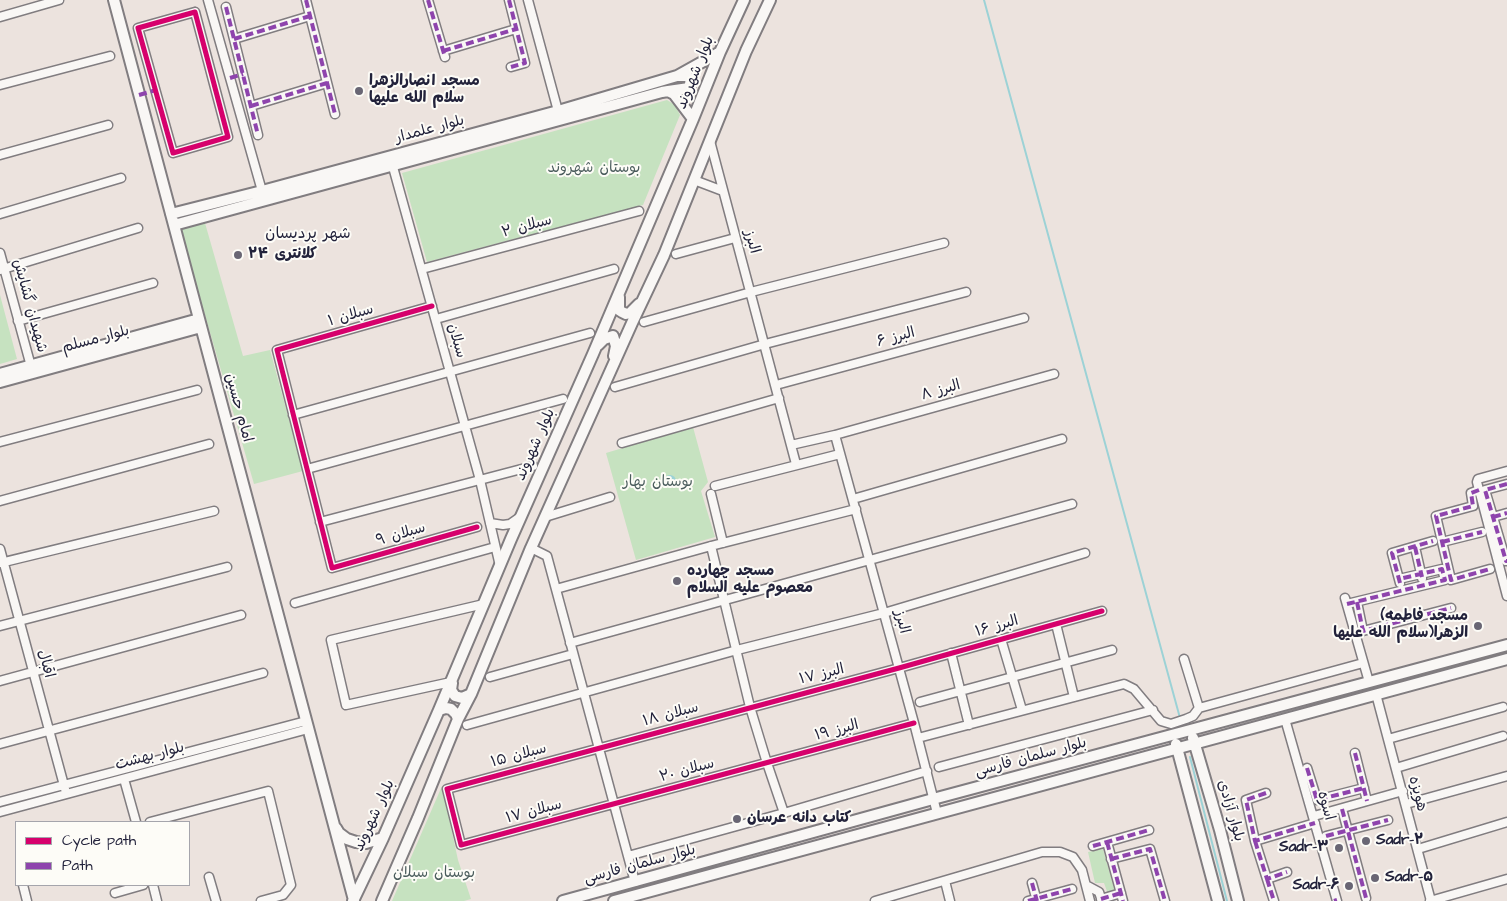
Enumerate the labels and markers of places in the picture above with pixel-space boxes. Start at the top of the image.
place label: مسجد انصارالزهرا سلام الله علیها [369,73,480,108]
marker: مسجد انصارالزهرا سلام الله علیها [353,85,365,97]
place label: کلانتری ۲۴ [248,246,317,264]
marker: کلانتری ۲۴ [232,249,244,261]
place label: مسجد چهارده معصوم علیه السلام [687,563,813,598]
marker: مسجد چهارده معصوم علیه السلام [671,575,683,587]
place label: (مسجد فاطمه الزهرا(سلام الله علیها [1333,608,1468,643]
marker: (مسجد فاطمه الزهرا(سلام الله علیها [1472,620,1484,632]
place label: کتاب دانه عرسان [747,810,851,828]
marker: کتاب دانه عرسان [731,813,743,825]
place label: Sadr-۲ [1376,832,1424,850]
marker: Sadr-۲ [1360,835,1372,847]
place label: Sadr-۳ [1279,839,1329,857]
marker: Sadr-۳ [1333,842,1345,854]
place label: Sadr-۵ [1385,869,1433,887]
marker: Sadr-۵ [1369,872,1381,884]
place label: Sadr-۶ [1293,877,1339,895]
marker: Sadr-۶ [1343,880,1355,892]

